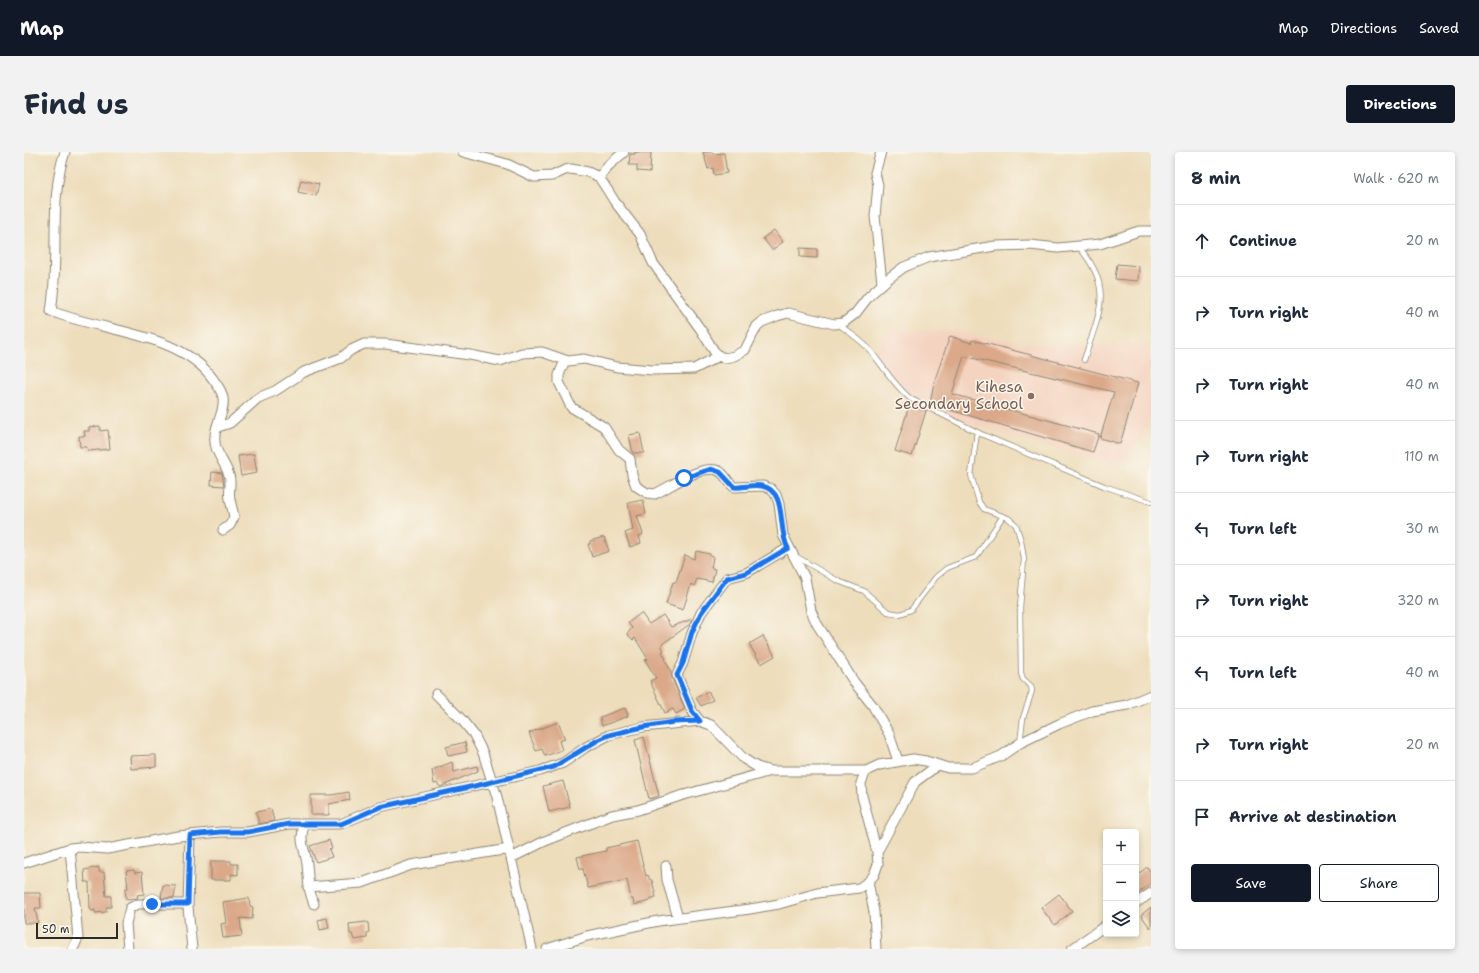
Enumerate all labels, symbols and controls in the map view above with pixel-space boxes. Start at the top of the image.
text: Map [20,16,64,41]
text: Map [1279,19,1309,37]
text: Directions [1331,19,1397,37]
text: Saved [1419,19,1459,37]
text: Find us [24,85,129,123]
button: Directions [1346,85,1455,123]
text: 8 min [1191,167,1241,189]
text: Walk · 620 m [1353,170,1439,187]
icon: ahead [1191,230,1213,252]
text: Continue [1229,231,1297,251]
text: 20 m [1406,232,1439,249]
icon: right [1191,302,1213,324]
text: Turn right [1229,303,1309,323]
text: 40 m [1405,304,1439,321]
icon: right [1191,374,1213,396]
text: Turn right [1229,375,1309,395]
text: 40 m [1405,376,1439,393]
place label: Kihesa Secondary School [895,377,1024,414]
marker: Kihesa Secondary School [1026,391,1036,401]
icon: right [1191,446,1213,468]
text: Turn right [1229,447,1309,467]
text: 110 m [1404,448,1439,465]
route start [675,469,693,487]
icon: left [1191,518,1213,540]
text: Turn left [1229,519,1297,539]
text: 30 m [1405,520,1439,537]
icon: right [1191,590,1213,612]
text: Turn right [1229,591,1309,611]
text: 320 m [1397,592,1439,609]
icon: left [1191,662,1213,684]
text: Turn left [1229,663,1297,683]
text: 40 m [1405,664,1439,681]
icon: right [1191,734,1213,756]
text: Turn right [1229,735,1309,755]
text: 20 m [1406,736,1439,753]
icon: arrive [1191,806,1213,828]
text: Arrive at destination [1229,807,1397,827]
map controls [1103,829,1139,937]
button: + [1103,829,1139,865]
button: Save [1191,864,1311,902]
button: Share [1319,864,1439,902]
button: − [1103,865,1139,901]
route end [143,895,161,913]
button: layers [1103,901,1139,937]
scale bar [36,921,118,940]
text: 50 m [42,922,70,937]

